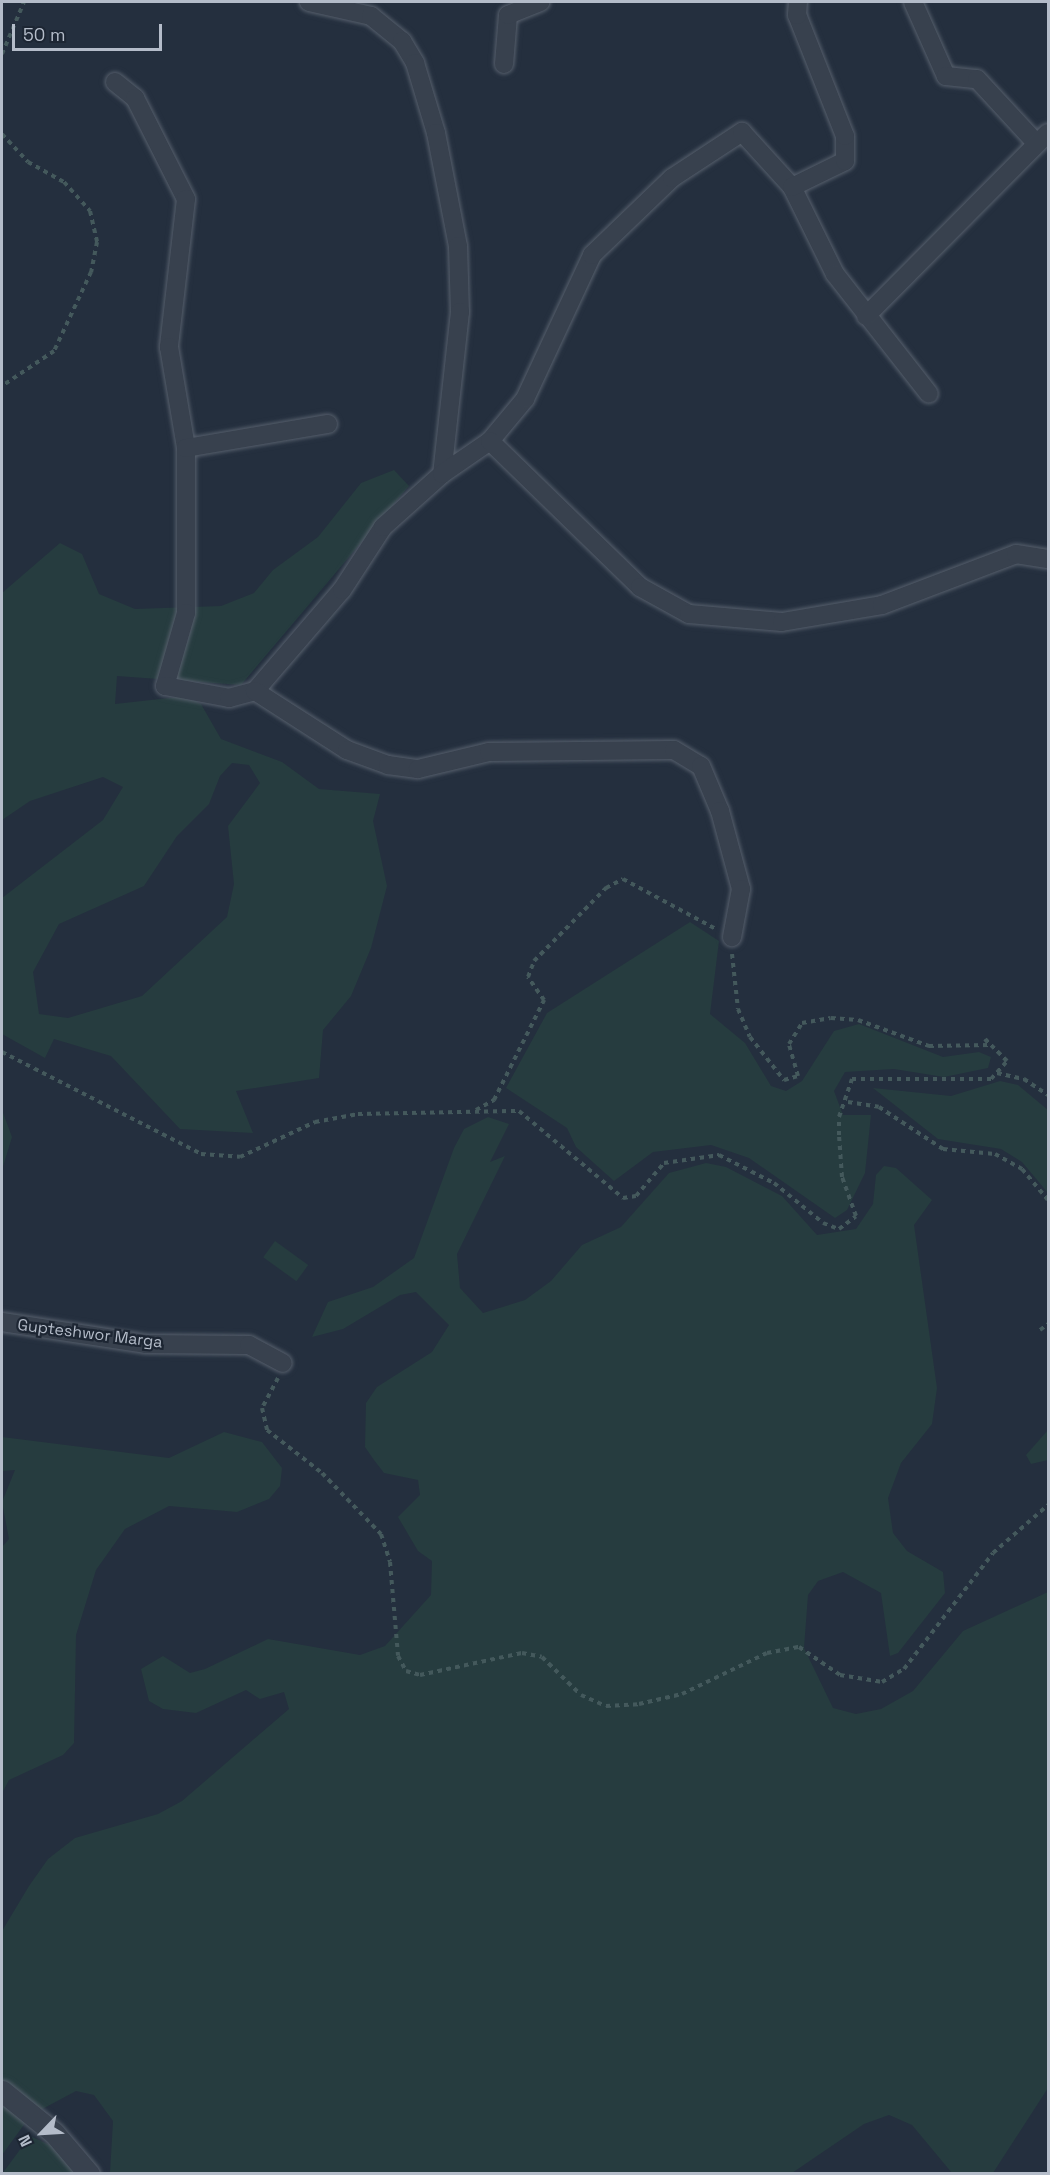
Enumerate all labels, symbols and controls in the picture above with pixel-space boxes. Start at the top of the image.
scale bar [15,12,165,50]
text: 50 m [23,23,65,46]
street label: Gupteshwor Marga [16,1316,164,1352]
north arrow [12,2103,72,2163]
text: N [13,2132,37,2150]

